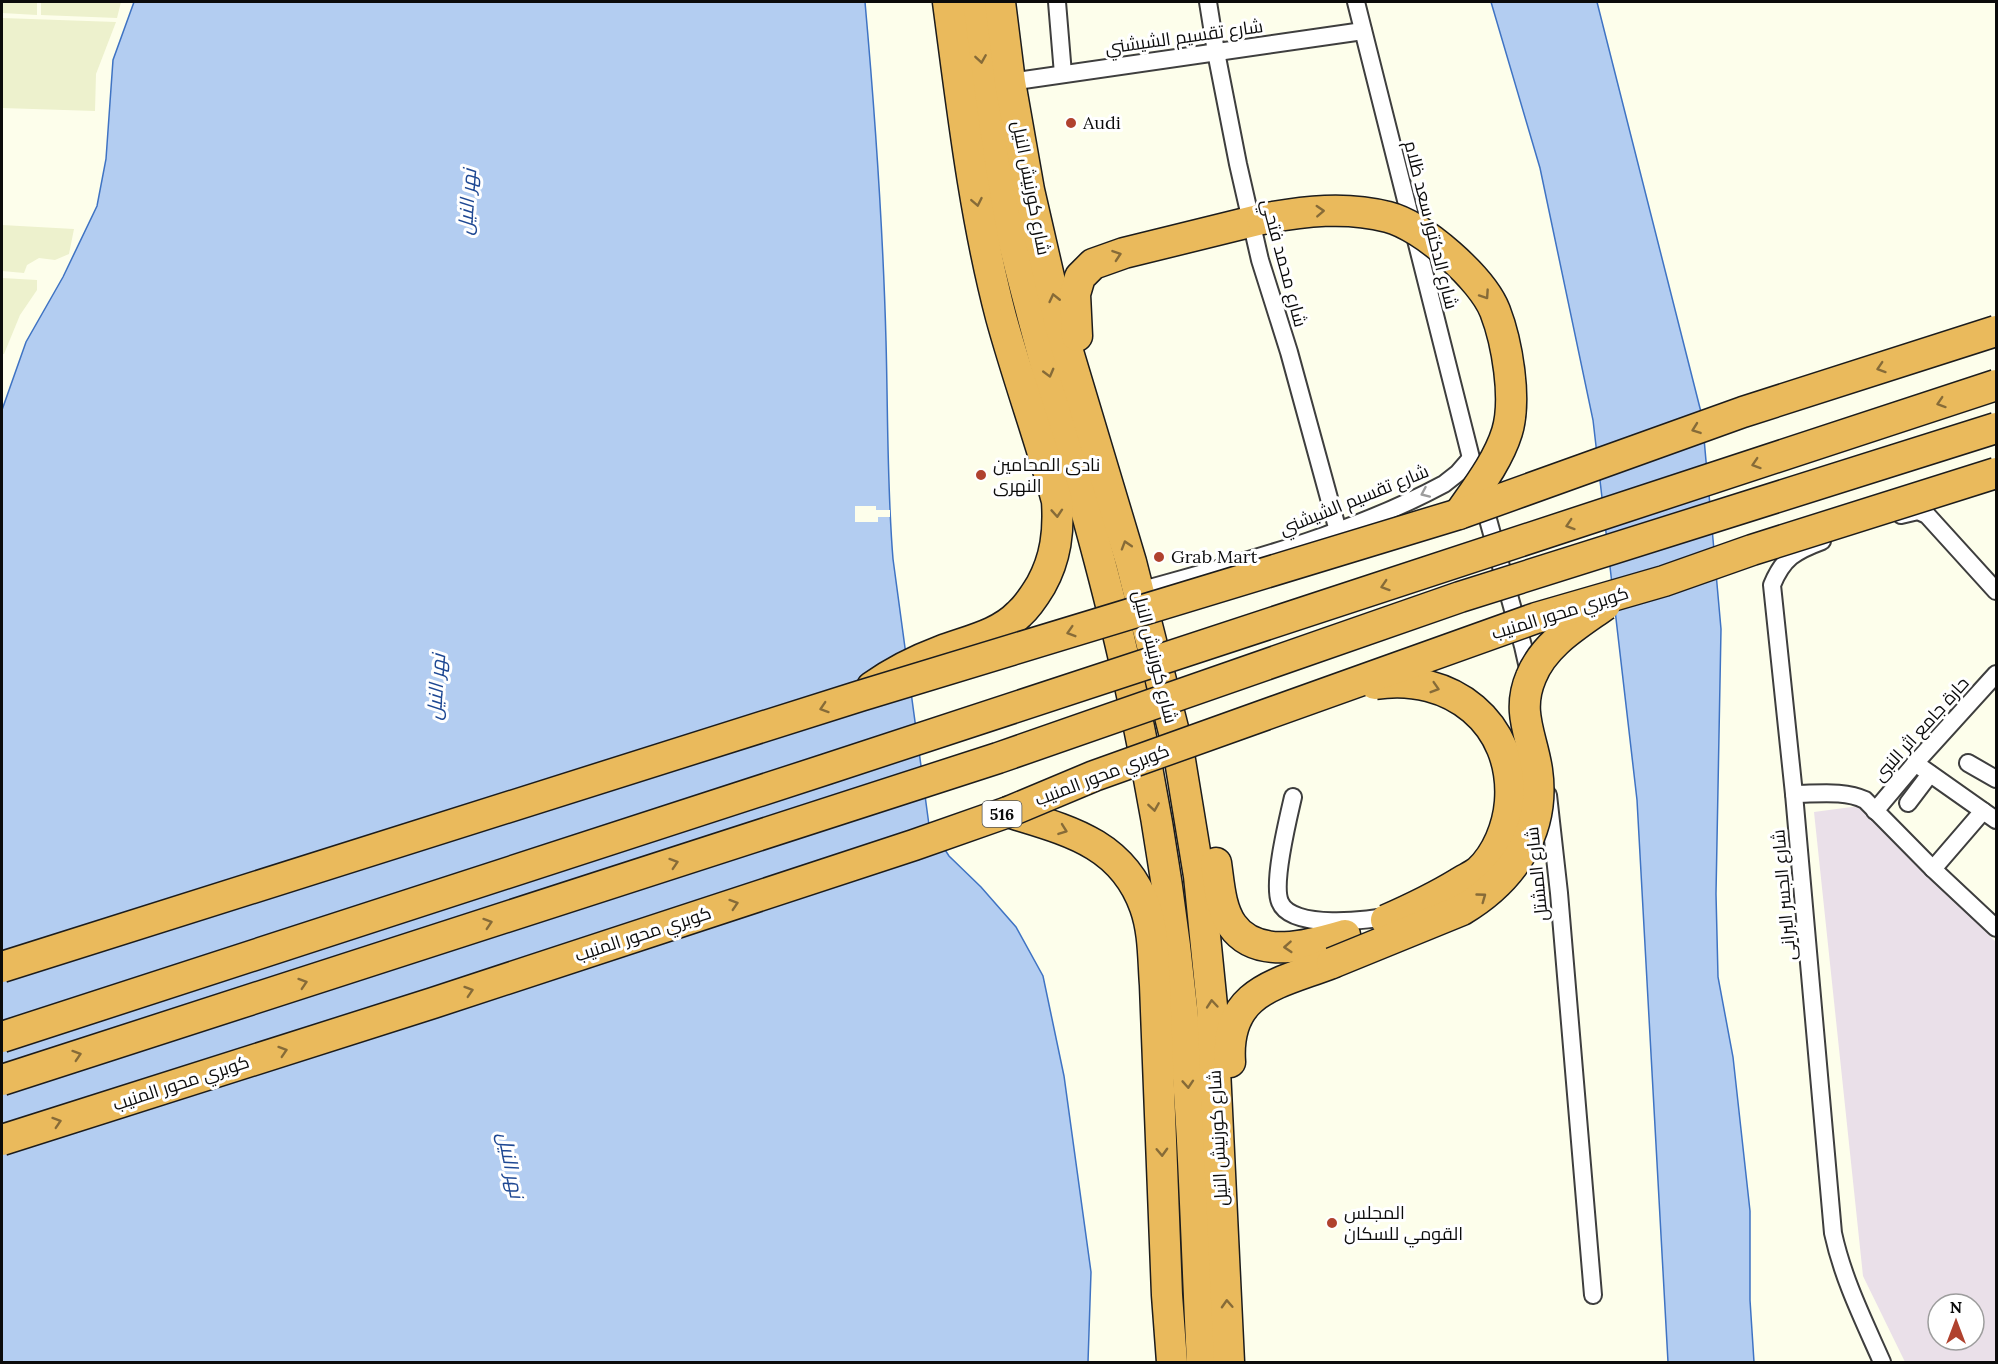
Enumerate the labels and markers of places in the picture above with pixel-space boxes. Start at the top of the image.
place label: Audi [1082,111,1121,134]
marker: Audi [1064,116,1078,130]
place label: نادى المحامين النهرى [993,453,1100,497]
marker: نادى المحامين النهرى [974,468,988,482]
place label: Grab Mart [1171,545,1258,568]
marker: Grab Mart [1152,550,1166,564]
place label: المجلس القومي للسكان [1344,1201,1463,1248]
marker: المجلس القومي للسكان [1325,1216,1339,1230]

